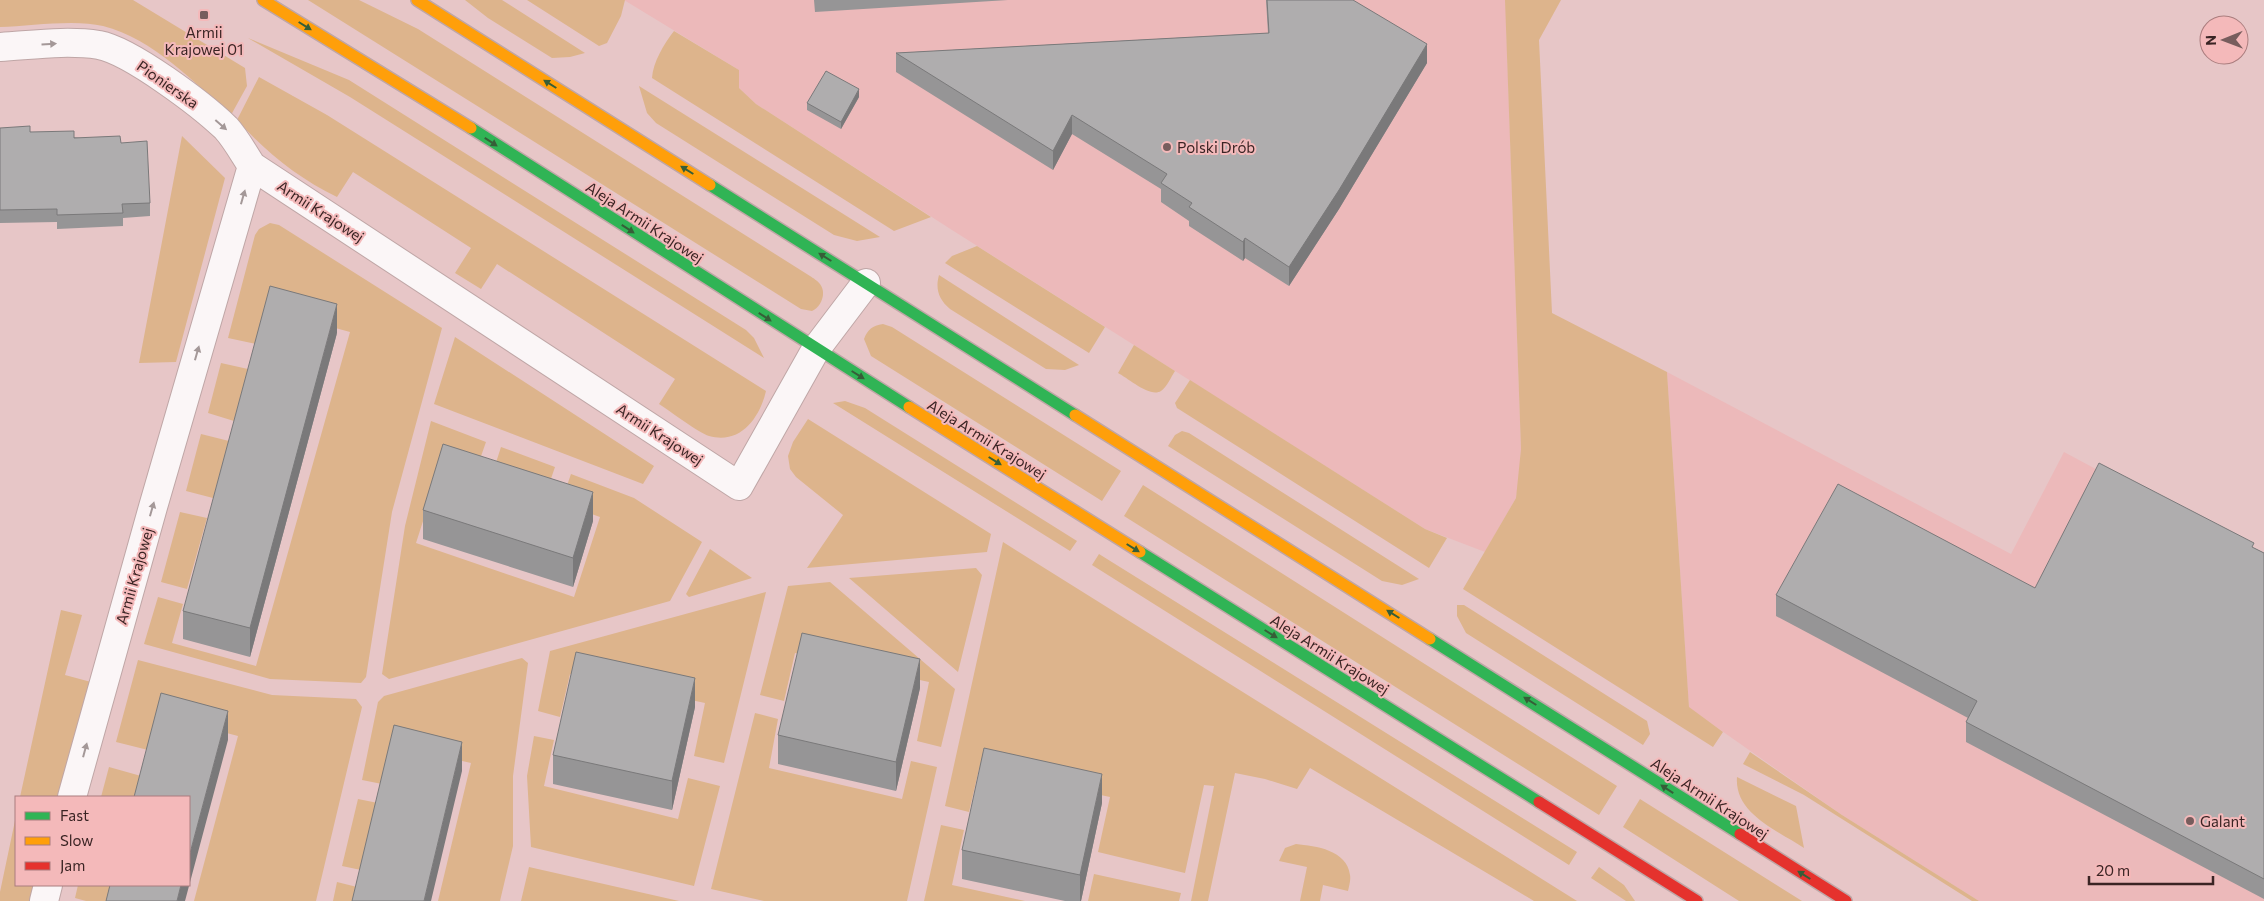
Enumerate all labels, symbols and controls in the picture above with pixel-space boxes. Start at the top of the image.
marker: Armii Krajowej 01 [198,9,210,21]
north arrow [2199,15,2249,65]
one-way arrow [298,21,311,30]
place label: Armii Krajowej 01 [165,23,243,58]
text: N [2202,35,2219,46]
one-way arrow [41,40,57,48]
street label: Pionierska [134,56,202,112]
one-way arrow [543,79,556,88]
one-way arrow [215,119,227,131]
one-way arrow [485,137,498,146]
place label: Polski Drób [1177,138,1255,156]
marker: Polski Drób [1161,141,1173,153]
one-way arrow [681,166,694,175]
street label: Armii Krajowej [274,176,368,246]
street label: Aleja Armii Krajowej [583,177,707,267]
one-way arrow [239,190,247,205]
one-way arrow [622,224,635,234]
one-way arrow [818,252,831,262]
one-way arrow [759,312,772,321]
one-way arrow [194,346,202,361]
one-way arrow [851,371,864,380]
street label: Aleja Armii Krajowej [924,395,1050,483]
street label: Armii Krajowej [613,399,707,469]
one-way arrow [989,457,1002,466]
one-way arrow [149,502,157,517]
street label: Armii Krajowej [112,526,156,626]
one-way arrow [1126,543,1140,552]
one-way arrow [1386,609,1400,618]
street label: Aleja Armii Krajowej [1267,610,1393,698]
one-way arrow [1264,630,1277,639]
one-way arrow [1524,696,1537,706]
one-way arrow [82,743,90,758]
street label: Aleja Armii Krajowej [1648,753,1772,843]
one-way arrow [1660,784,1674,794]
legend [15,796,190,886]
text: Fast [60,806,89,824]
place label: Galant [2200,812,2245,830]
marker: Galant [2184,815,2196,827]
text: Slow [60,831,93,849]
scale bar [2089,854,2213,886]
text: Jam [60,856,85,874]
text: 20 m [2096,861,2130,879]
one-way arrow [1798,871,1811,880]

